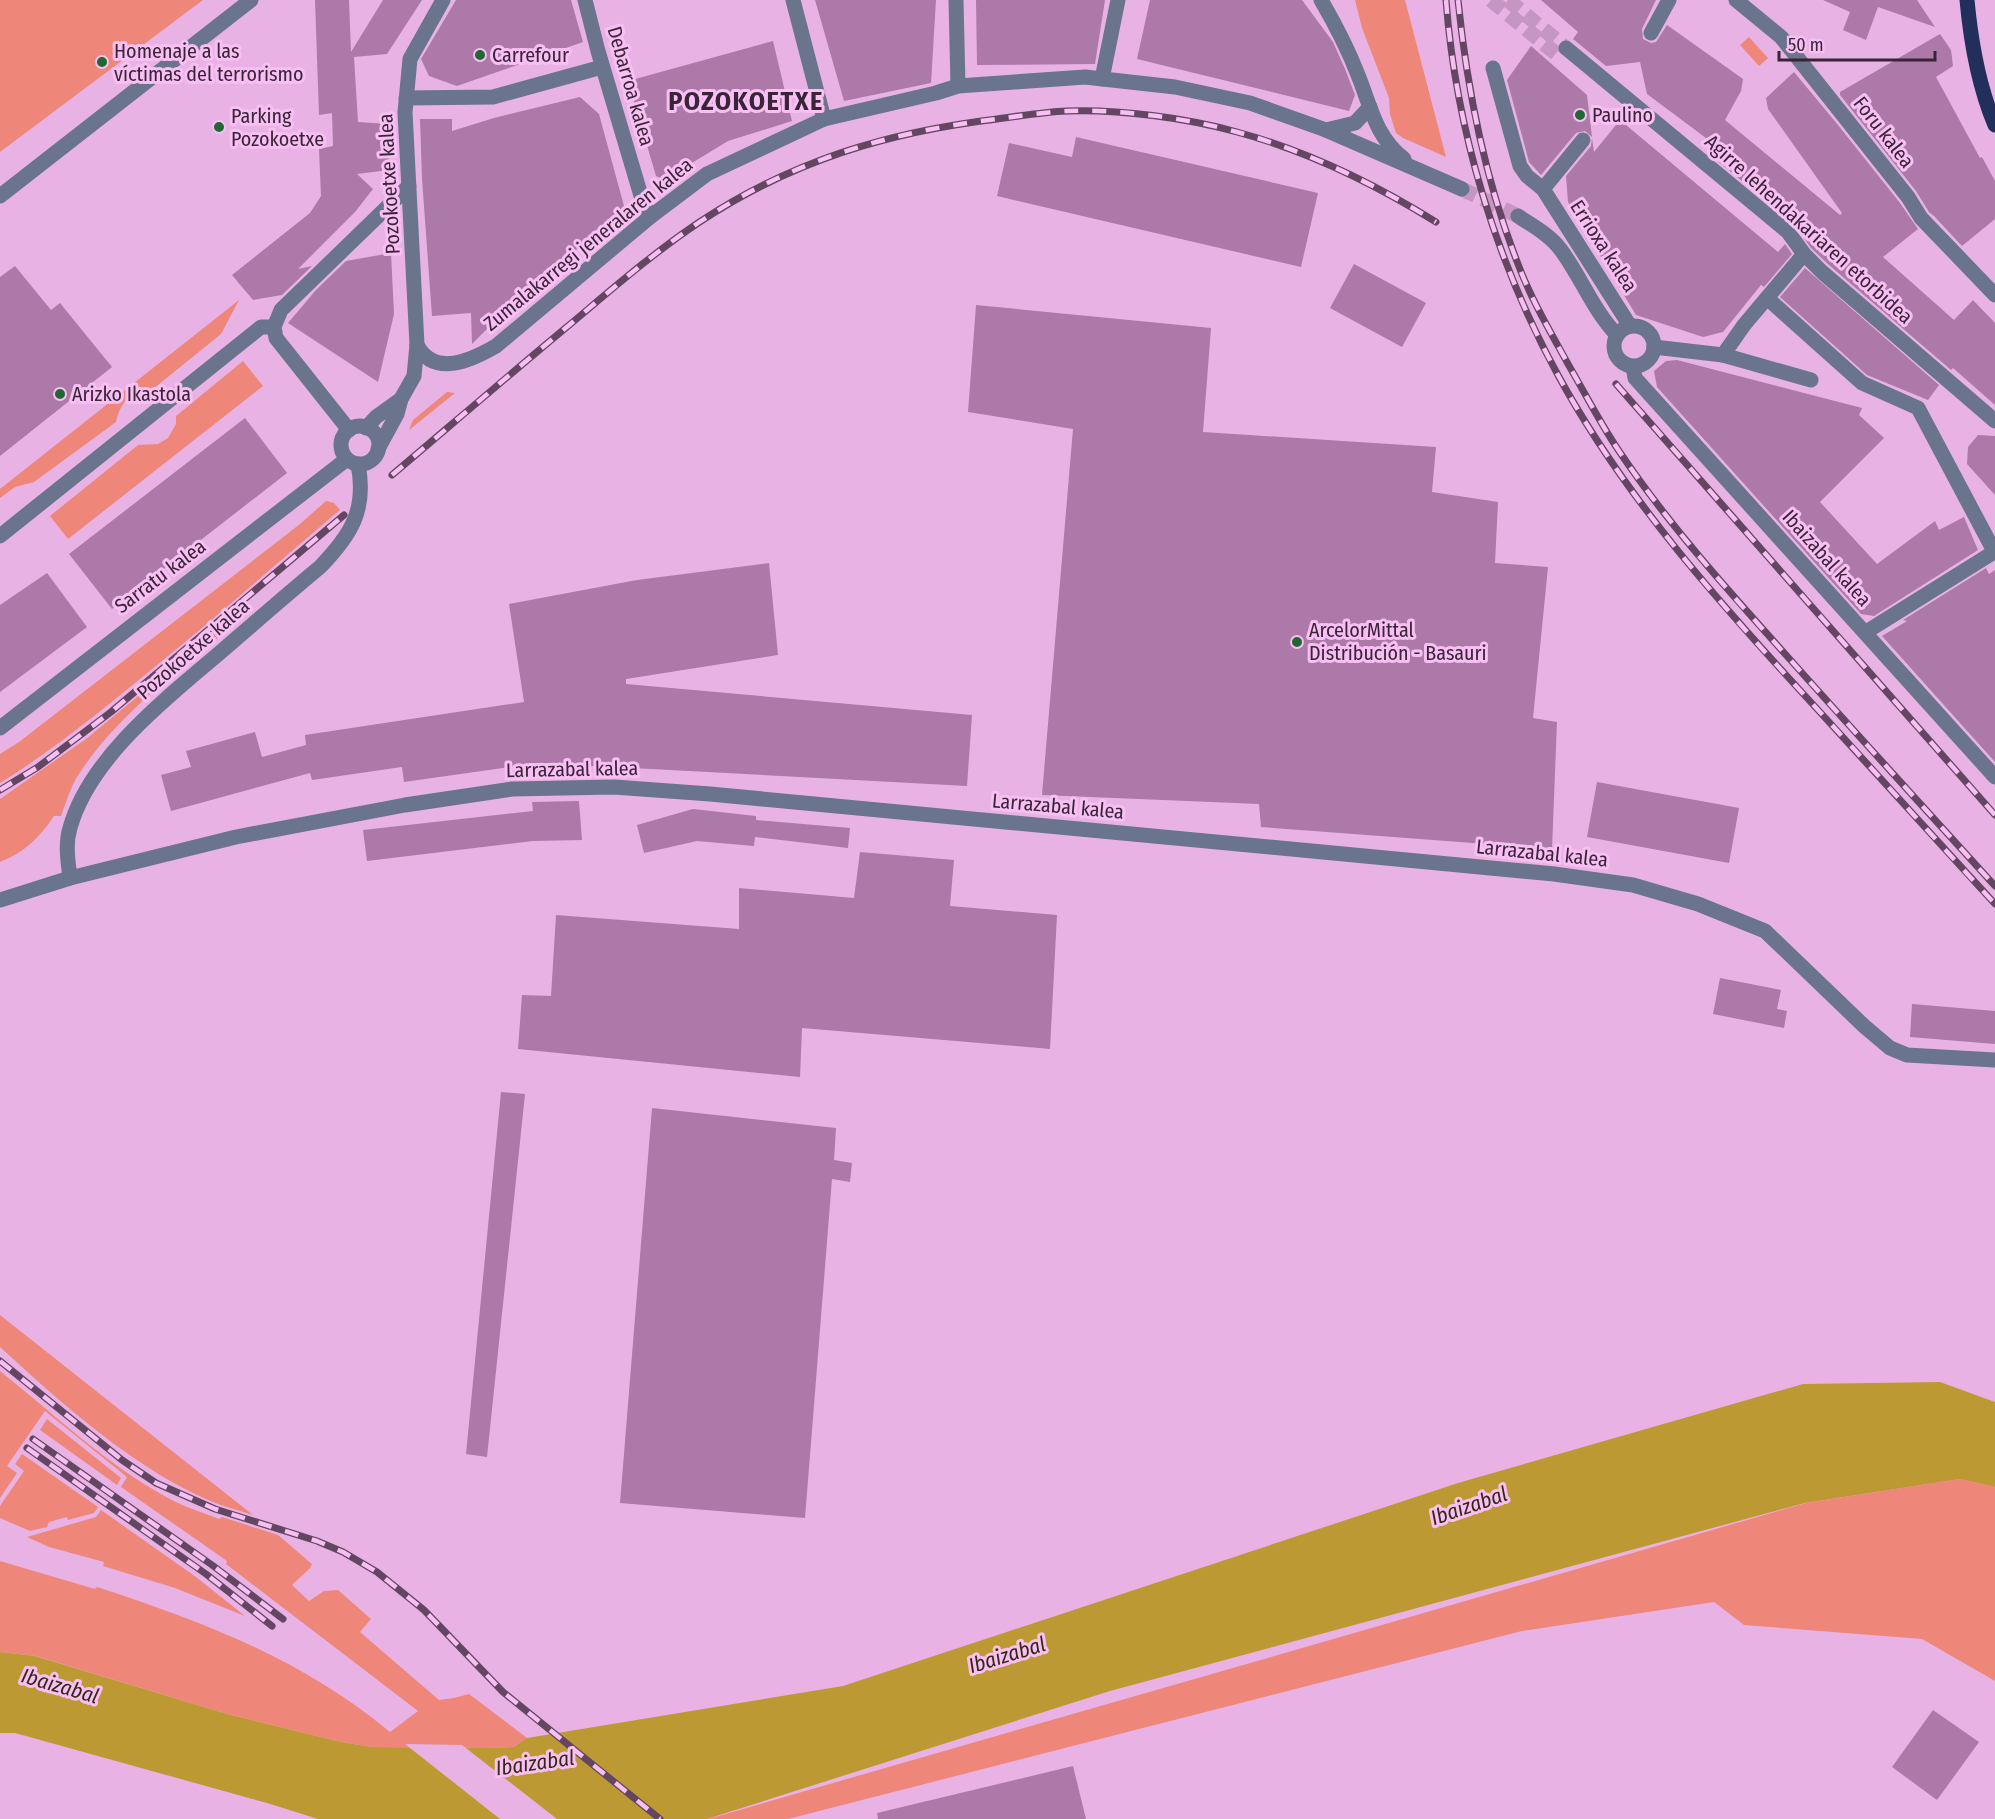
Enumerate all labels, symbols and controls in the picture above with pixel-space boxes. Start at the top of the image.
street label: Debarroa kalea [602,23,660,149]
scale bar [1779,24,1935,62]
text: 50 m [1788,34,1824,56]
place label: Homenaje a las víctimas del terrorismo [114,39,303,86]
place label: Carrefour [492,43,569,67]
marker: Carrefour [473,48,487,62]
marker: Homenaje a las víctimas del terrorismo [95,55,109,69]
district label: POZOKOETXE [668,86,824,117]
street label: Foru kalea [1849,92,1919,172]
place label: Paulino [1592,103,1653,127]
place label: Parking Pozokoetxe [231,104,324,151]
marker: Paulino [1573,108,1587,122]
street label: Pozokoetxe kalea [373,113,405,255]
marker: Parking Pozokoetxe [212,120,226,134]
street label: Agirre lehendakariaren etorbidea [1700,129,1918,329]
street label: Zumalakarregi jeneralaren kalea [479,152,697,336]
street label: Errioxa kalea [1565,196,1643,296]
place label: Arizko Ikastola [72,382,191,406]
marker: Arizko Ikastola [53,387,67,401]
street label: Ibaizabal kalea [1777,505,1877,611]
street label: Sarratu kalea [110,534,210,618]
street label: Pozokoetxe kalea [132,594,254,704]
place label: ArcelorMittal Distribución - Basauri [1309,618,1487,665]
marker: ArcelorMittal Distribución - Basauri [1290,635,1304,649]
street label: Larrazabal kalea [506,756,638,782]
street label: Larrazabal kalea [991,788,1125,824]
street label: Larrazabal kalea [1475,834,1609,872]
water label: Ibaizabal [1427,1481,1511,1531]
water label: Ibaizabal [965,1631,1049,1679]
water label: Ibaizabal [18,1663,102,1709]
water label: Ibaizabal [494,1745,576,1781]

